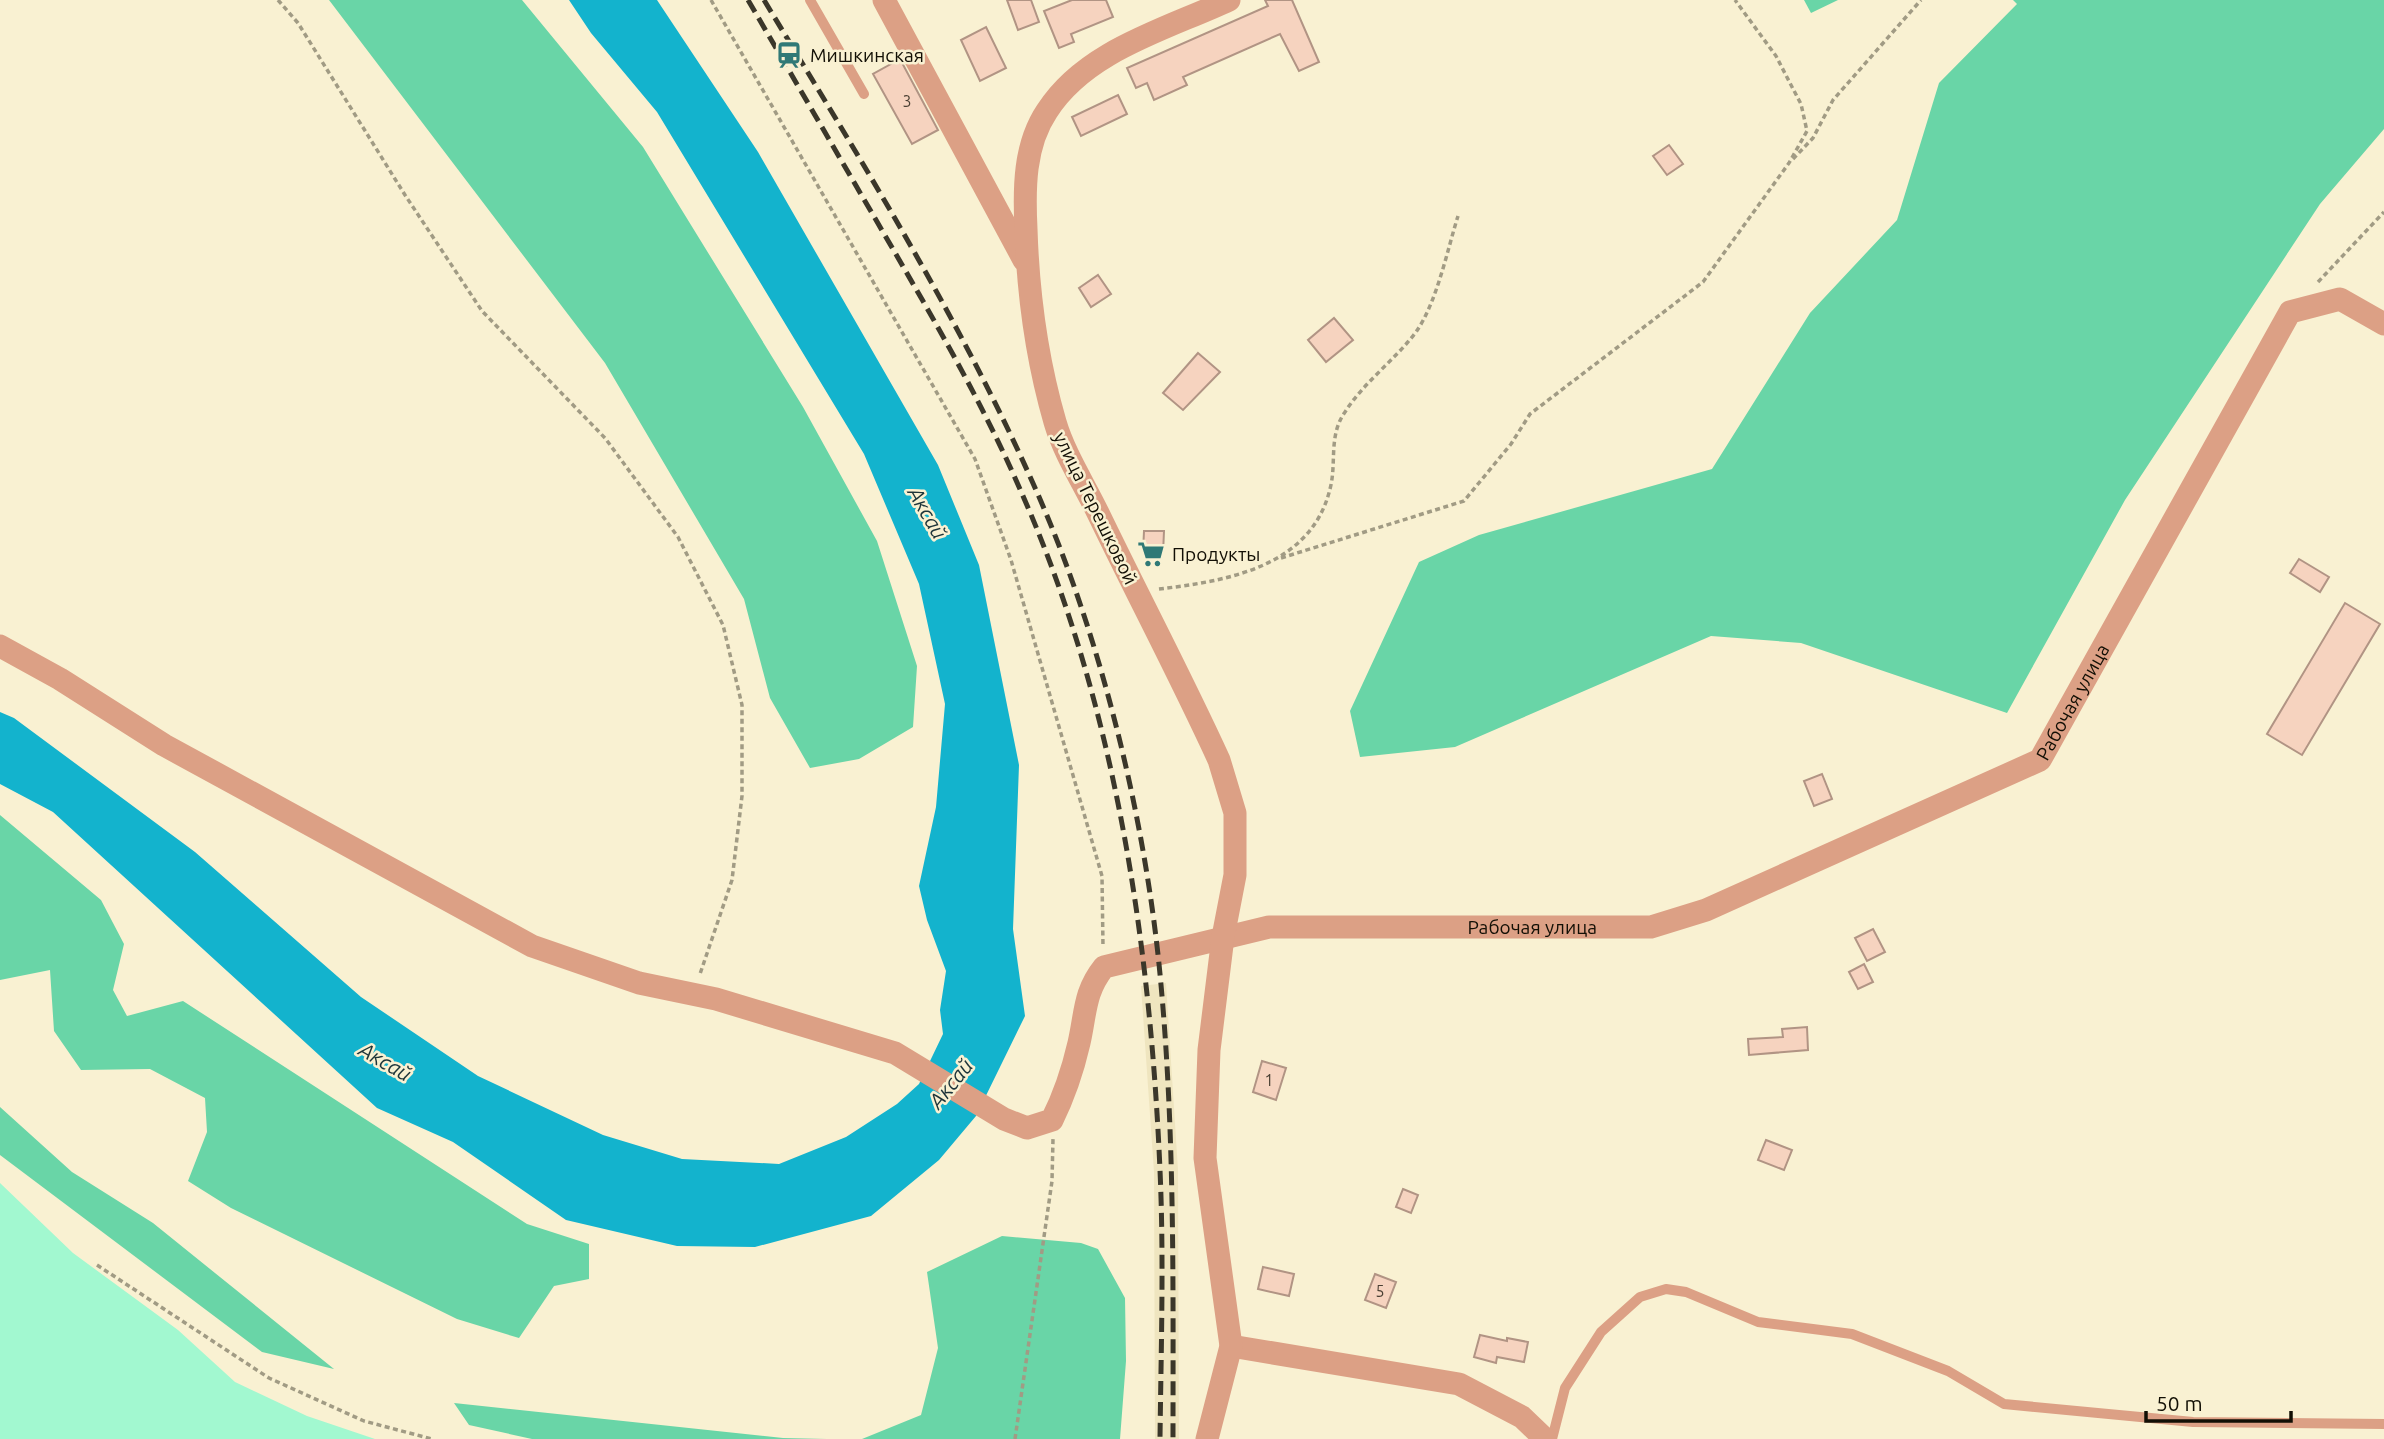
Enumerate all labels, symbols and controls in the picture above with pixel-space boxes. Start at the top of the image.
station icon: Мишкинская [774,40,804,70]
place label: Мишкинская [810,44,924,66]
house number: 3 [902,92,912,110]
street label: улица Терешковой [1050,428,1142,588]
water label: Аксай [903,481,952,543]
supermarket icon: Продукты [1136,539,1166,569]
place label: Продукты [1172,543,1260,565]
street label: Рабочая улица [2031,640,2114,764]
street label: Рабочая улица [1467,916,1597,938]
water label: Аксай [354,1036,416,1086]
water label: Аксай [923,1054,977,1114]
house number: 1 [1264,1071,1274,1089]
house number: 5 [1375,1282,1385,1300]
scale bar [2146,1380,2291,1424]
text: 50 m [2156,1391,2203,1415]

